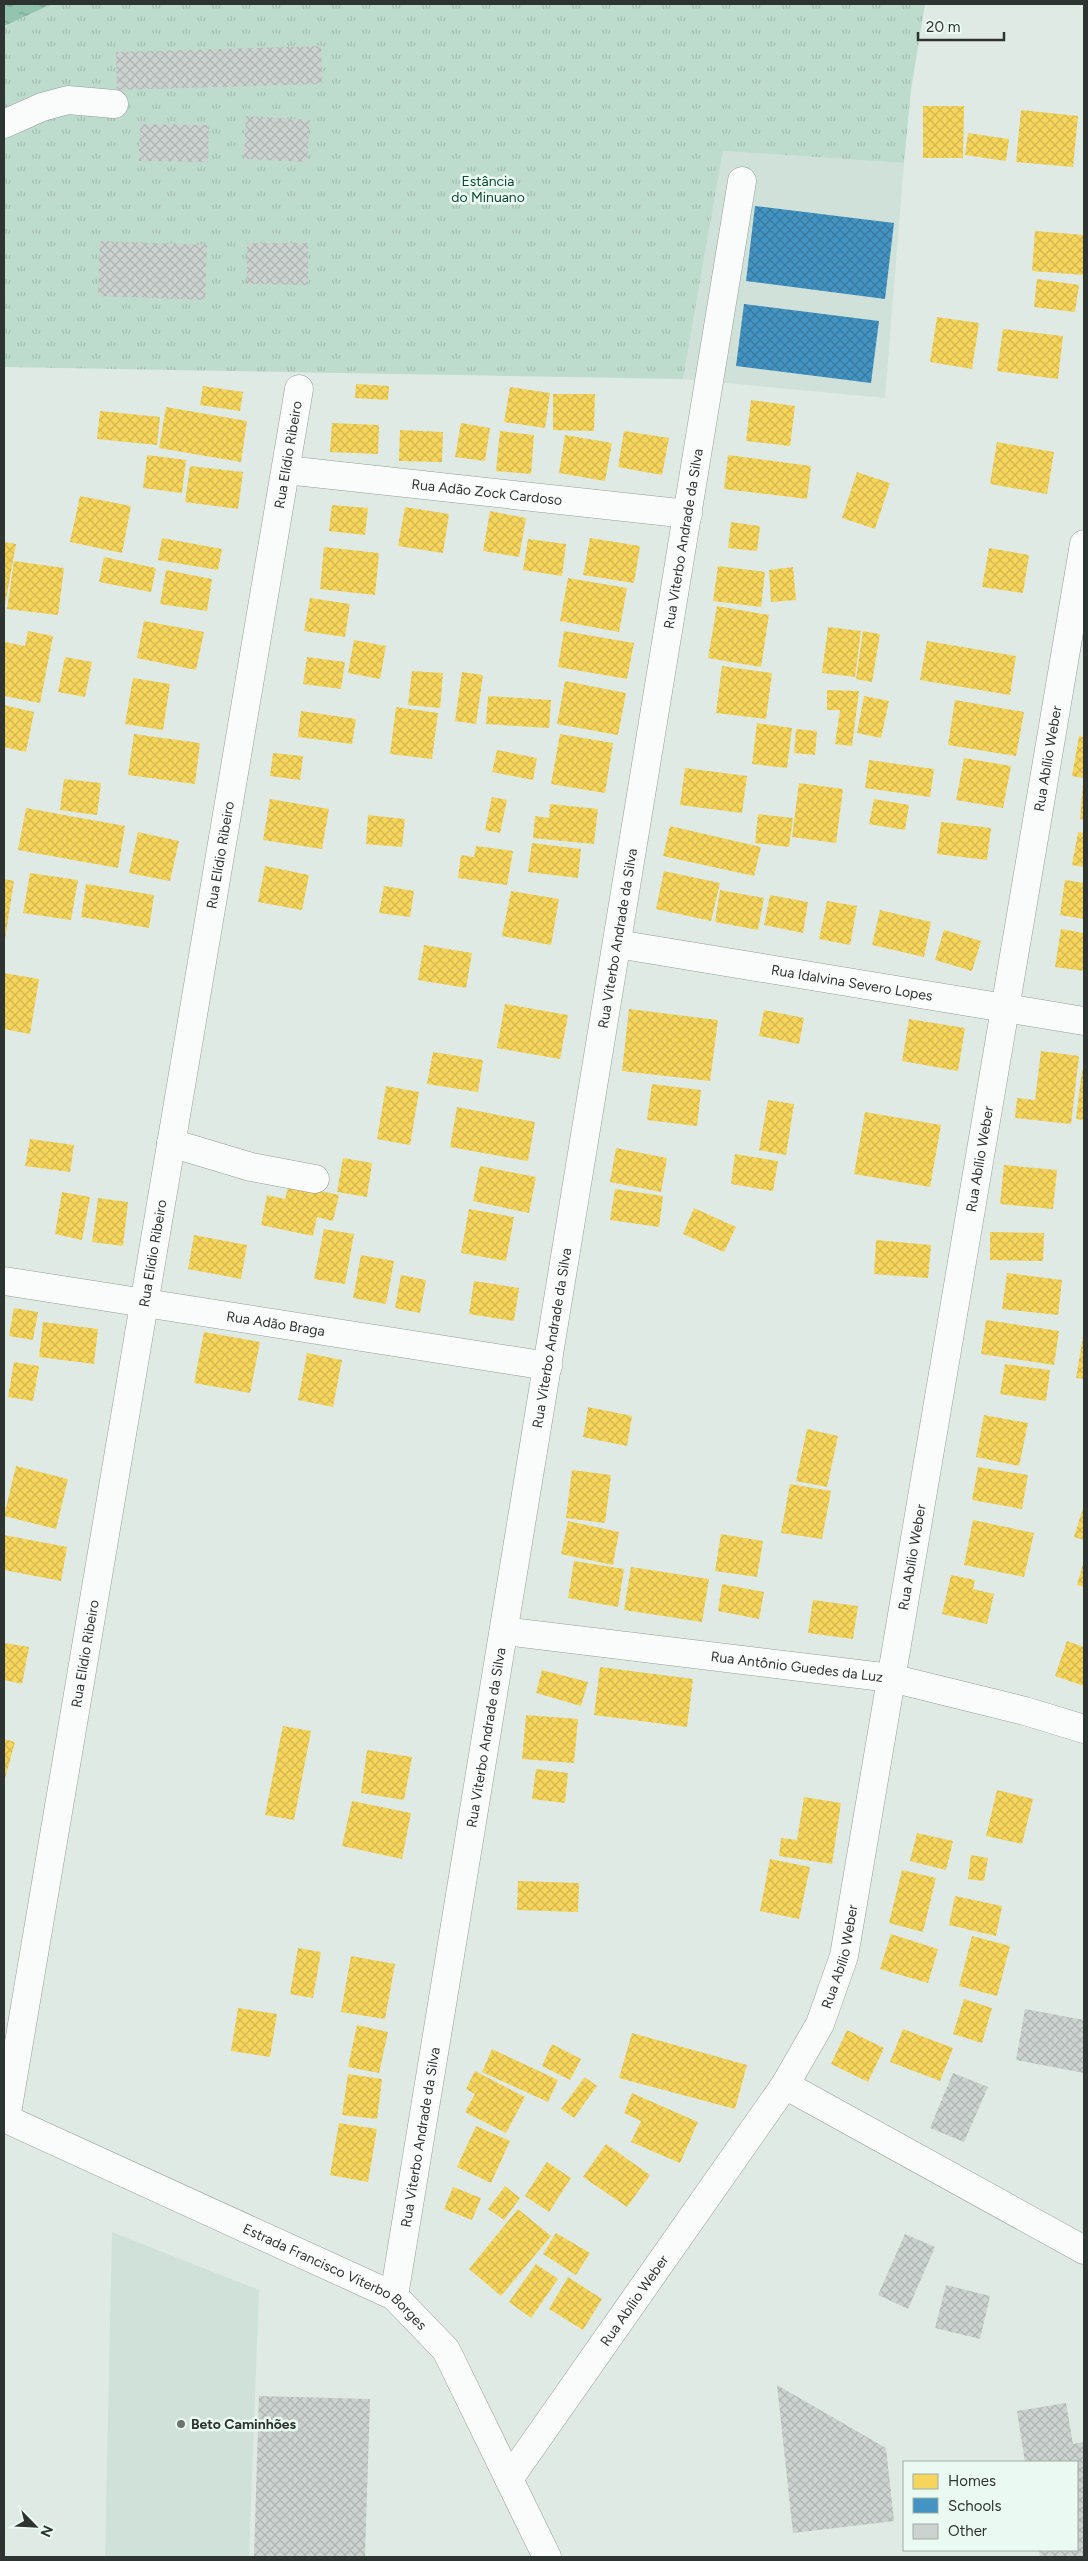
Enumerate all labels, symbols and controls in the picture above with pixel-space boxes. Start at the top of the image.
scale bar [918,10,1004,42]
text: 20 m [926,18,960,36]
park label: Estância do Minuano [451,173,525,206]
street label: Rua Elídio Ribeiro [271,400,306,510]
street label: Rua Viterbo Andrade da Silva [660,447,707,630]
street label: Rua Adão Zock Cardoso [411,476,563,509]
street label: Rua Abílio Weber [1031,704,1065,813]
street label: Rua Elídio Ribeiro [203,800,238,910]
street label: Rua Viterbo Andrade da Silva [595,847,641,1030]
street label: Rua Idalvina Severo Lopes [770,962,934,1005]
street label: Rua Abílio Weber [963,1104,997,1213]
street label: Rua Elídio Ribeiro [136,1198,171,1309]
street label: Rua Viterbo Andrade da Silva [529,1247,575,1429]
street label: Rua Adão Braga [225,1308,326,1340]
street label: Rua Abílio Weber [895,1503,930,1612]
street label: Rua Elídio Ribeiro [68,1599,103,1709]
street label: Rua Viterbo Andrade da Silva [463,1646,510,1829]
street label: Rua Antônio Guedes da Luz [710,1648,884,1686]
street label: Rua Abílio Weber [818,1903,862,2011]
street label: Rua Viterbo Andrade da Silva [397,2046,444,2229]
street label: Estrada Francisco Viterbo Borges [240,2220,430,2334]
street label: Rua Abílio Weber [597,2252,672,2350]
place label: Beto Caminhões [191,2416,297,2433]
marker: Beto Caminhões [175,2418,187,2430]
legend [903,2461,1078,2551]
text: Homes [948,2472,996,2490]
text: Schools [948,2497,1001,2515]
north arrow [10,2501,60,2551]
text: Other [948,2522,987,2540]
text: N [36,2523,56,2539]

